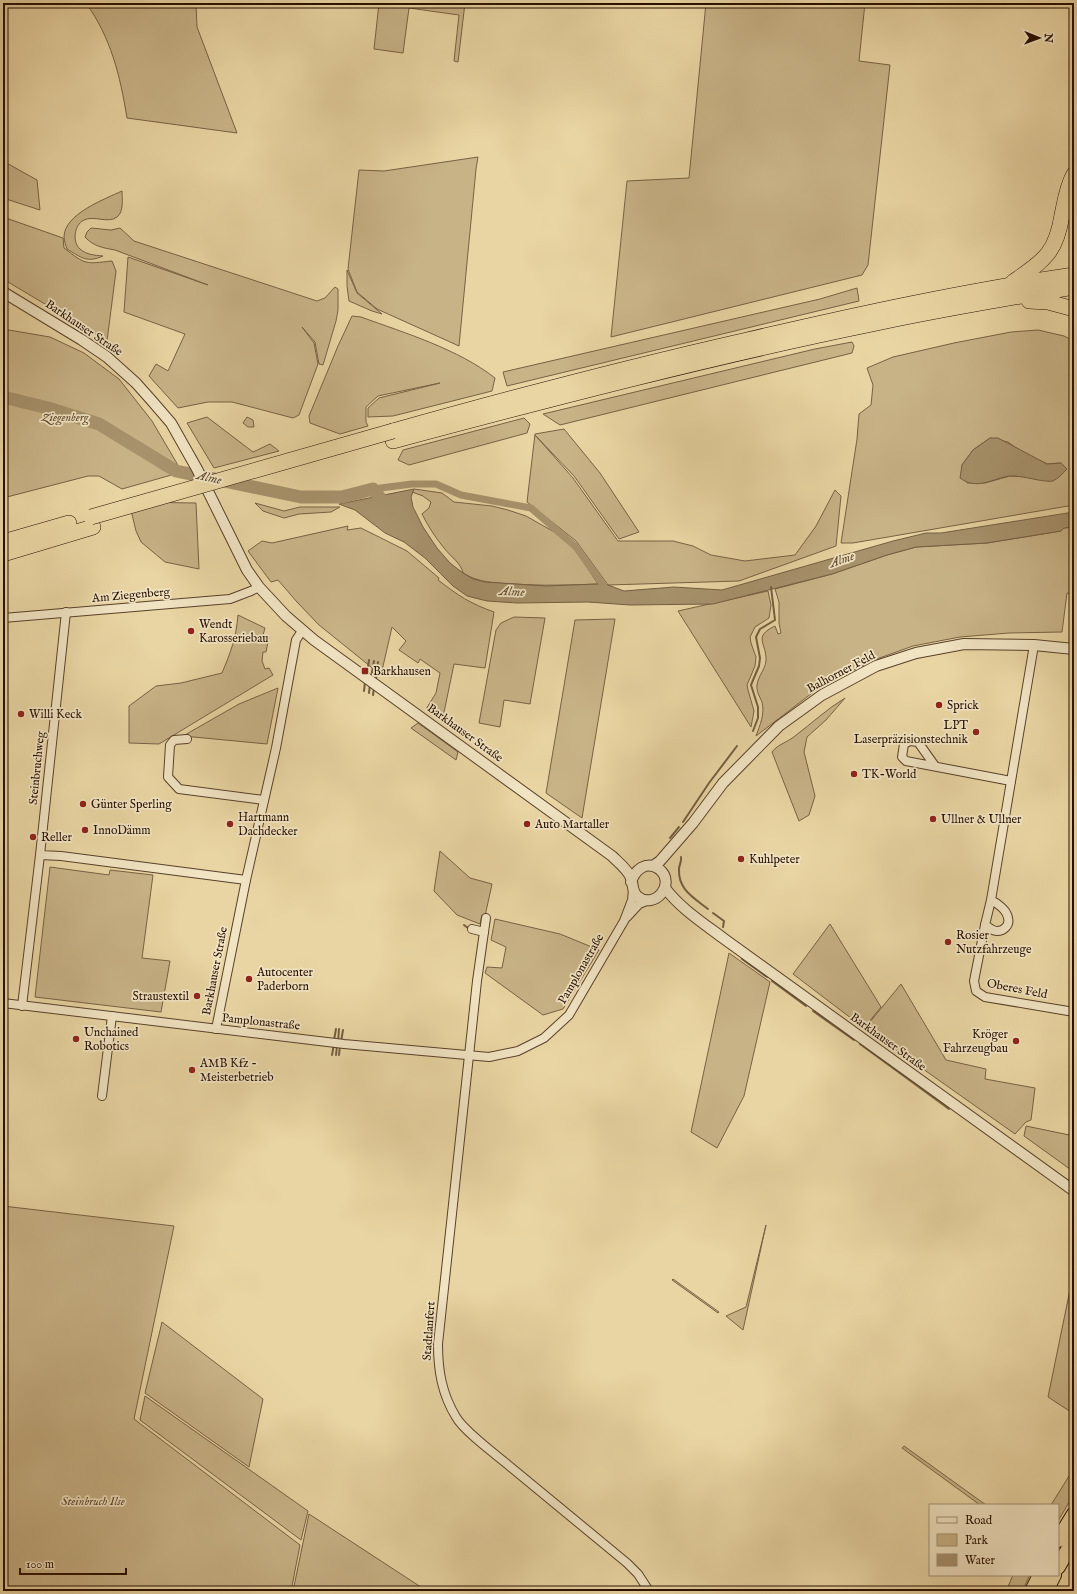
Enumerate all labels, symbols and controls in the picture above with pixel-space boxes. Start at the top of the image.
north arrow [1019,18,1059,58]
text: N [1041,32,1055,44]
street label: Barkhauser Straße [42,297,126,360]
park label: Ziegenberg [41,410,89,426]
water label: Alme [193,467,224,489]
water label: Alme [825,548,857,573]
water label: Alme [497,583,526,601]
street label: Am Ziegenberg [90,584,171,606]
place label: Wendt Karosseriebau [199,617,269,646]
marker: Wendt Karosseriebau [186,626,196,636]
street label: Balhorner Feld [804,647,878,696]
place label: Barkhausen [373,664,431,679]
marker: Barkhausen [360,666,370,676]
place label: Sprick [947,698,979,714]
street label: Barkhauser Straße [424,700,506,766]
marker: Sprick [934,700,944,710]
place label: Willi Keck [29,707,82,722]
marker: Willi Keck [16,709,26,719]
place label: LPT Laserpräzisionstechnik [854,718,969,748]
marker: LPT Laserpräzisionstechnik [971,727,981,737]
street label: Steinbruchweg [26,730,48,805]
place label: TK-World [862,767,917,782]
marker: TK-World [849,769,859,779]
place label: Günter Sperling [91,797,172,813]
marker: Günter Sperling [78,799,88,809]
place label: Hartmann Dachdecker [238,810,298,839]
place label: Ullner & Ullner [941,812,1022,827]
marker: Ullner & Ullner [928,814,938,824]
place label: Auto Martaller [534,817,610,832]
marker: Hartmann Dachdecker [225,819,235,829]
marker: Auto Martaller [522,819,532,829]
place label: InnoDämm [93,823,151,838]
marker: InnoDämm [80,825,90,835]
place label: Reller [41,830,73,845]
marker: Reller [28,832,38,842]
place label: Kuhlpeter [749,852,800,868]
marker: Kuhlpeter [736,854,746,864]
street label: Barkhauser Straße [199,925,231,1017]
place label: Rosier Nutzfahrzeuge [956,928,1032,957]
street label: Pamplonastraße [555,931,608,1007]
marker: Rosier Nutzfahrzeuge [943,937,953,947]
place label: Autocenter Paderborn [256,965,314,994]
marker: Autocenter Paderborn [244,974,254,984]
street label: Oberes Feld [985,976,1049,1002]
place label: Straustextil [133,989,190,1004]
marker: Straustextil [192,991,202,1001]
street label: Barkhauser Straße [847,1009,929,1075]
street label: Pamplonastraße [221,1010,301,1035]
place label: Unchained Robotics [84,1025,139,1054]
place label: Kröger Fahrzeugbau [943,1027,1009,1056]
marker: Unchained Robotics [71,1034,81,1044]
marker: Kröger Fahrzeugbau [1011,1036,1021,1046]
place label: AMB Kfz - Meisterbetrieb [199,1056,274,1085]
marker: AMB Kfz - Meisterbetrieb [187,1065,197,1075]
street label: Stadtlanfert [419,1301,439,1361]
park label: Steinbruch Ilse [61,1494,125,1509]
legend [929,1504,1059,1576]
text: Road [965,1513,993,1528]
text: Park [965,1533,988,1548]
scale bar [20,1550,126,1576]
text: Water [965,1553,996,1568]
text: 100 m [26,1557,54,1572]

